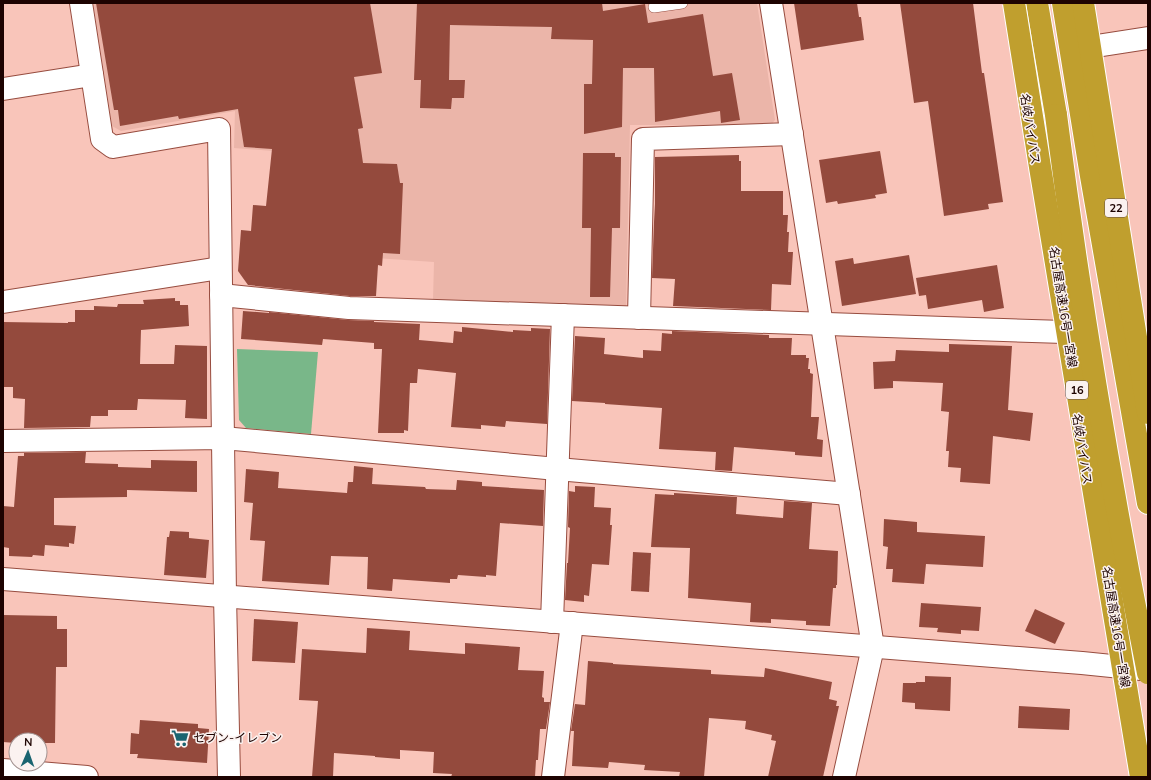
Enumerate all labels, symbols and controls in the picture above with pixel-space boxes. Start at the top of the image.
street label: 名岐バイパス [1017,92,1044,166]
road number: 22 [1105,199,1127,217]
street label: 名古屋高速16号一宮線 [1047,245,1080,369]
road number: 16 [1066,381,1088,399]
street label: 名岐バイパス [1069,412,1096,486]
street label: 名古屋高速16号一宮線 [1100,565,1133,689]
supermarket icon: セブン-イレブン [170,728,190,748]
place label: セブン-イレブン [193,730,282,745]
north arrow [8,732,48,772]
text: N [24,735,33,749]

